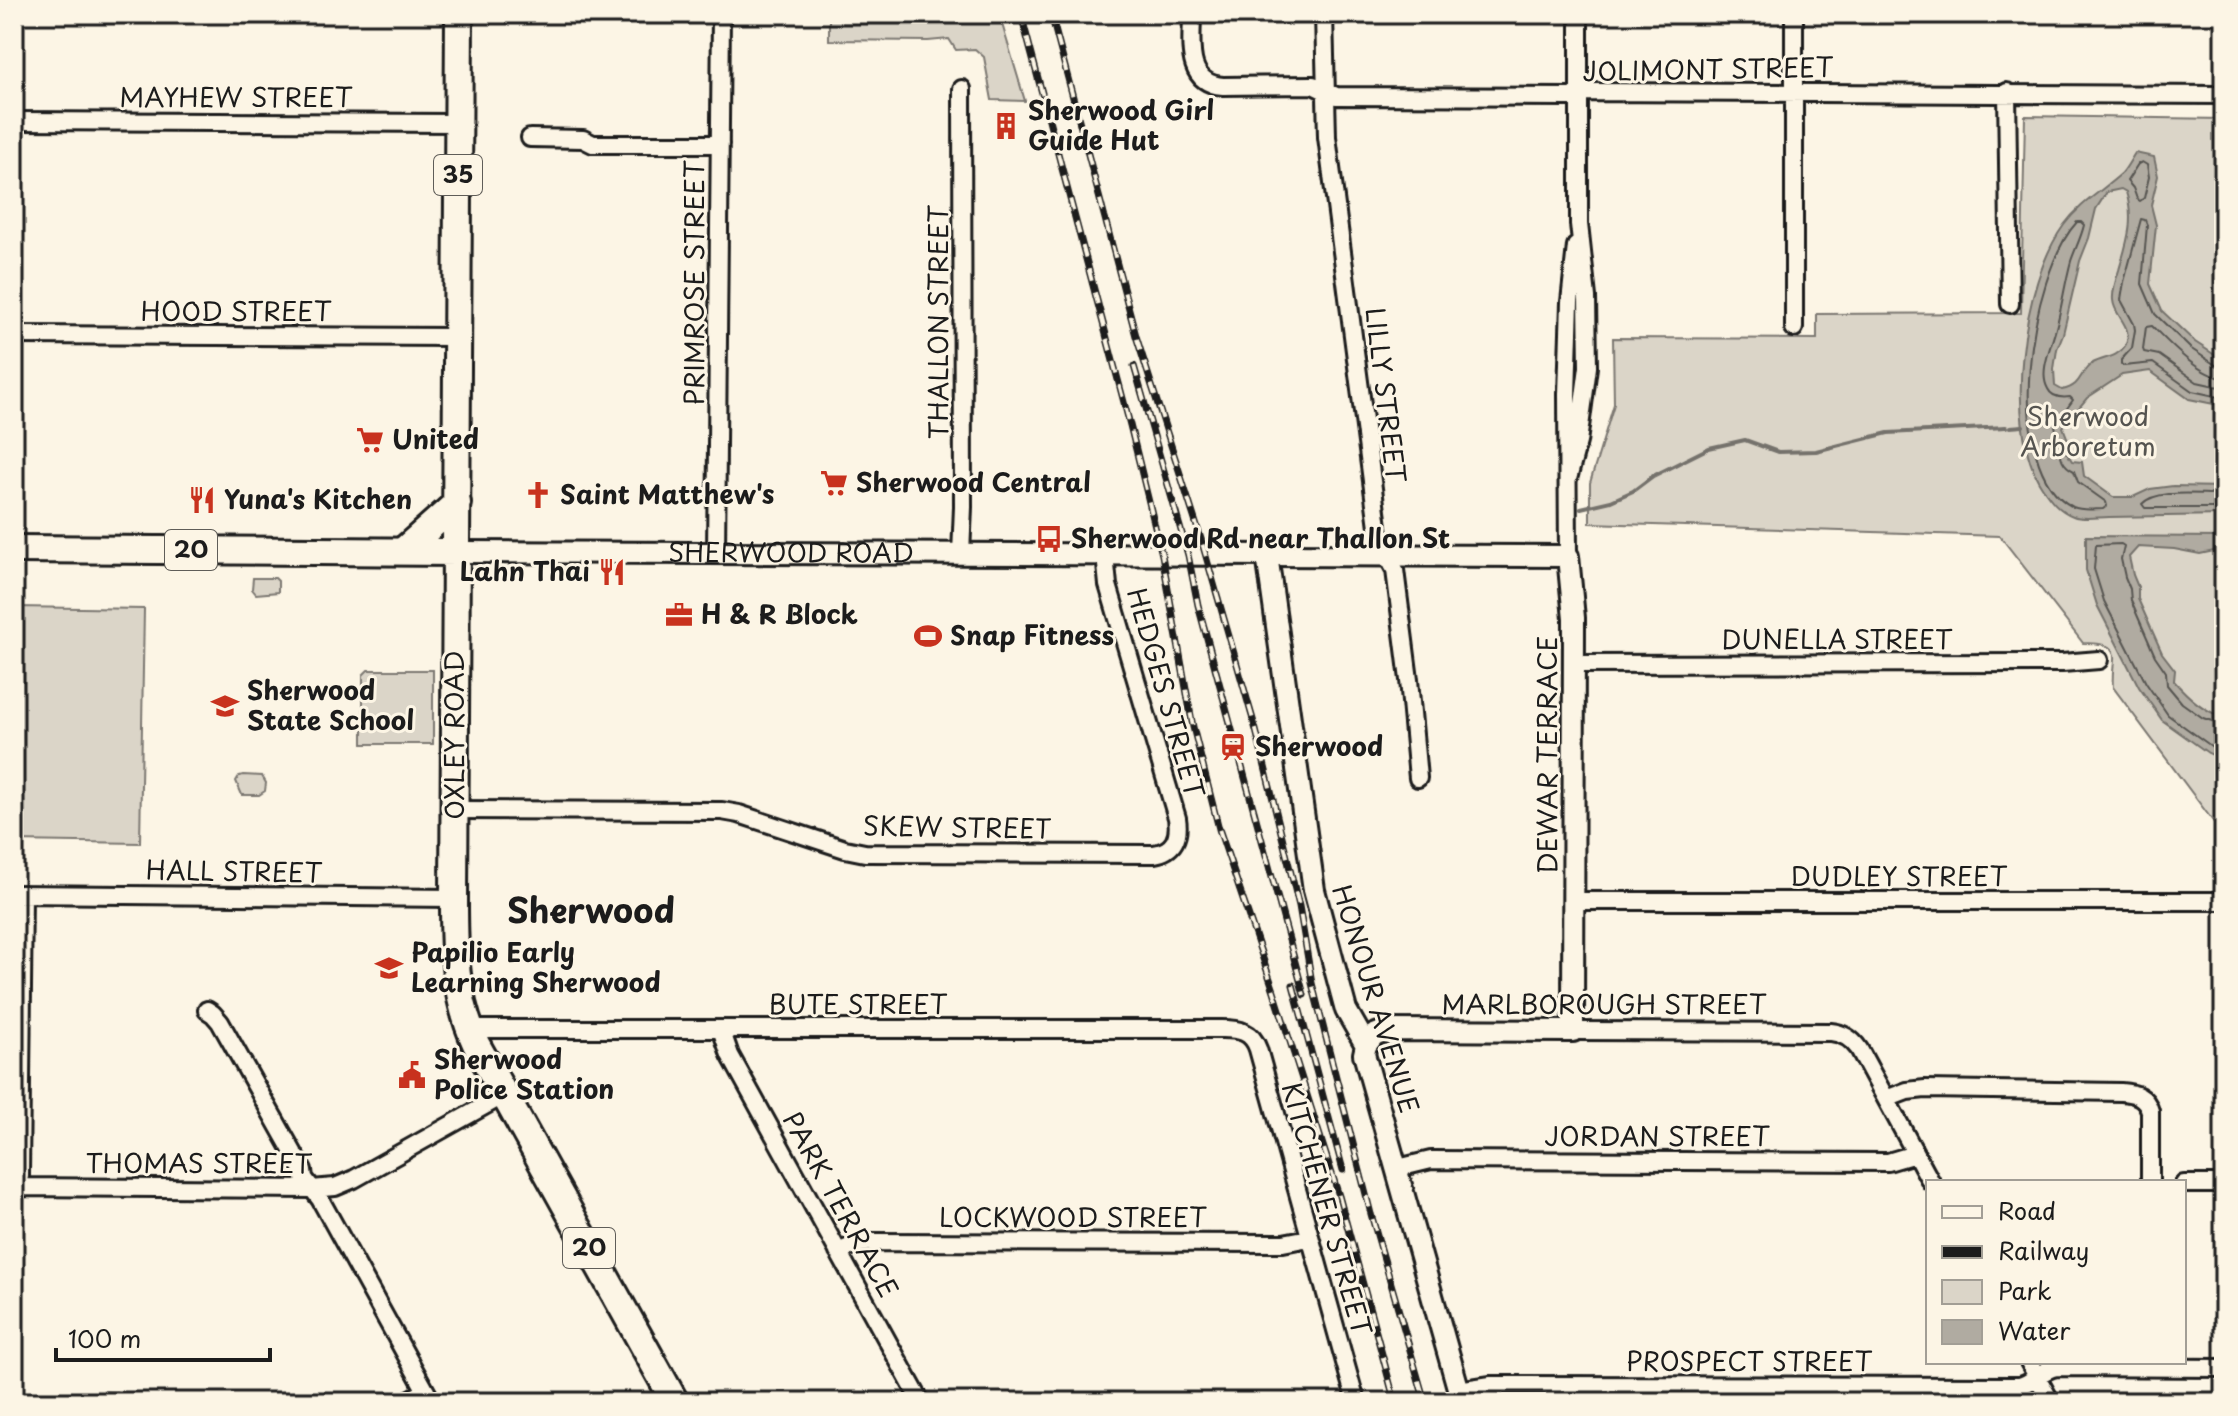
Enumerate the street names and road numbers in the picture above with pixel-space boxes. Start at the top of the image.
street label: JOLIMONT STREET [1582,47,1834,90]
street label: MAYHEW STREET [119,77,353,116]
road number: 35 [434,155,482,195]
street label: PRIMROSE STREET [674,160,713,406]
street label: THALLON STREET [918,205,957,439]
street label: HOOD STREET [141,291,332,330]
street label: LILLY STREET [1356,305,1417,485]
road number: 20 [165,530,217,570]
street label: SHERWOOD ROAD [668,532,914,572]
street label: HEDGES STREET [1118,583,1215,802]
street label: DUNELLA STREET [1721,619,1953,658]
street label: DEWAR TERRACE [1527,636,1566,874]
street label: OXLEY ROAD [434,650,473,820]
street label: SKEW STREET [863,805,1052,848]
street label: HALL STREET [145,849,323,892]
street label: DUDLEY STREET [1791,856,2007,895]
street label: HONOUR AVENUE [1323,879,1430,1118]
street label: BUTE STREET [769,984,948,1023]
street label: MARLBOROUGH STREET [1441,984,1767,1023]
street label: KITCHENER STREET [1273,1077,1382,1340]
street label: PARK TERRACE [774,1104,909,1305]
street label: JORDAN STREET [1544,1116,1770,1155]
street label: THOMAS STREET [86,1143,312,1182]
street label: LOCKWOOD STREET [939,1197,1207,1236]
road number: 20 [563,1228,615,1268]
street label: PROSPECT STREET [1626,1341,1873,1380]

